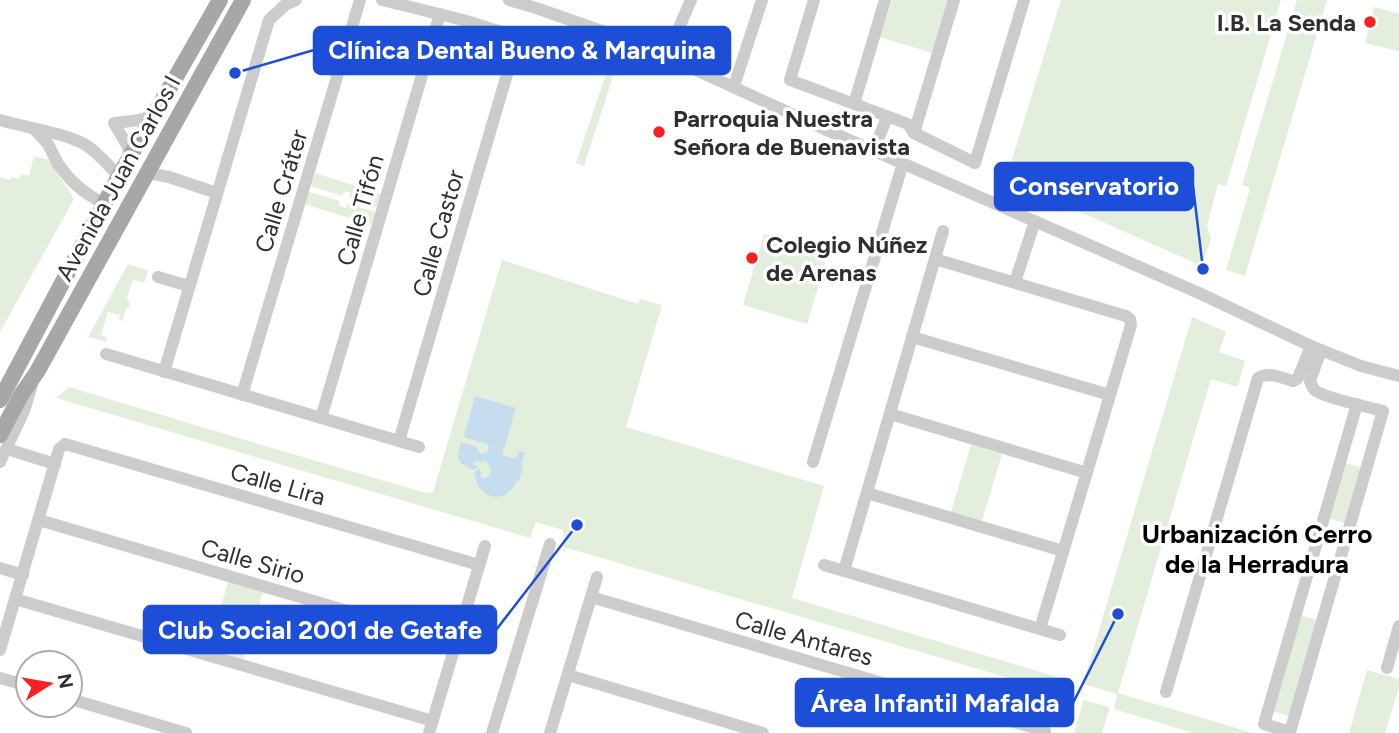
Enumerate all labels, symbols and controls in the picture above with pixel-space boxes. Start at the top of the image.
place label: I.B. La Senda [1217,8,1356,37]
marker: I.B. La Senda [1362,14,1378,30]
callout: Clínica Dental Bueno & Marquina [314,27,730,74]
text: Clínica Dental Bueno & Marquina [328,34,716,66]
street label: Avenida Juan Carlos I [50,70,186,286]
place label: Parroquia Nuestra Señora de Buenavista [673,104,910,161]
marker: Parroquia Nuestra Señora de Buenavista [651,124,667,140]
street label: Calle Cráter [249,126,313,256]
street label: Calle Tifón [330,151,390,269]
callout: Conservatorio [995,163,1193,210]
street label: Calle Castor [406,166,470,300]
text: Conservatorio [1009,170,1179,202]
place label: Colegio Núñez de Arenas [766,230,927,287]
marker: Colegio Núñez de Arenas [744,250,760,266]
street label: Calle Lira [227,457,329,511]
district label: Urbanización Cerro de la Herradura [1142,518,1372,580]
street label: Calle Sirio [198,532,308,590]
street label: Calle Antares [732,604,876,672]
callout: Club Social 2001 de Getafe [144,606,496,653]
text: Club Social 2001 de Getafe [158,614,482,646]
north arrow [14,649,84,719]
text: N [53,671,78,690]
callout: Área Infantil Mafalda [796,679,1073,726]
text: Área Infantil Mafalda [810,687,1060,719]

